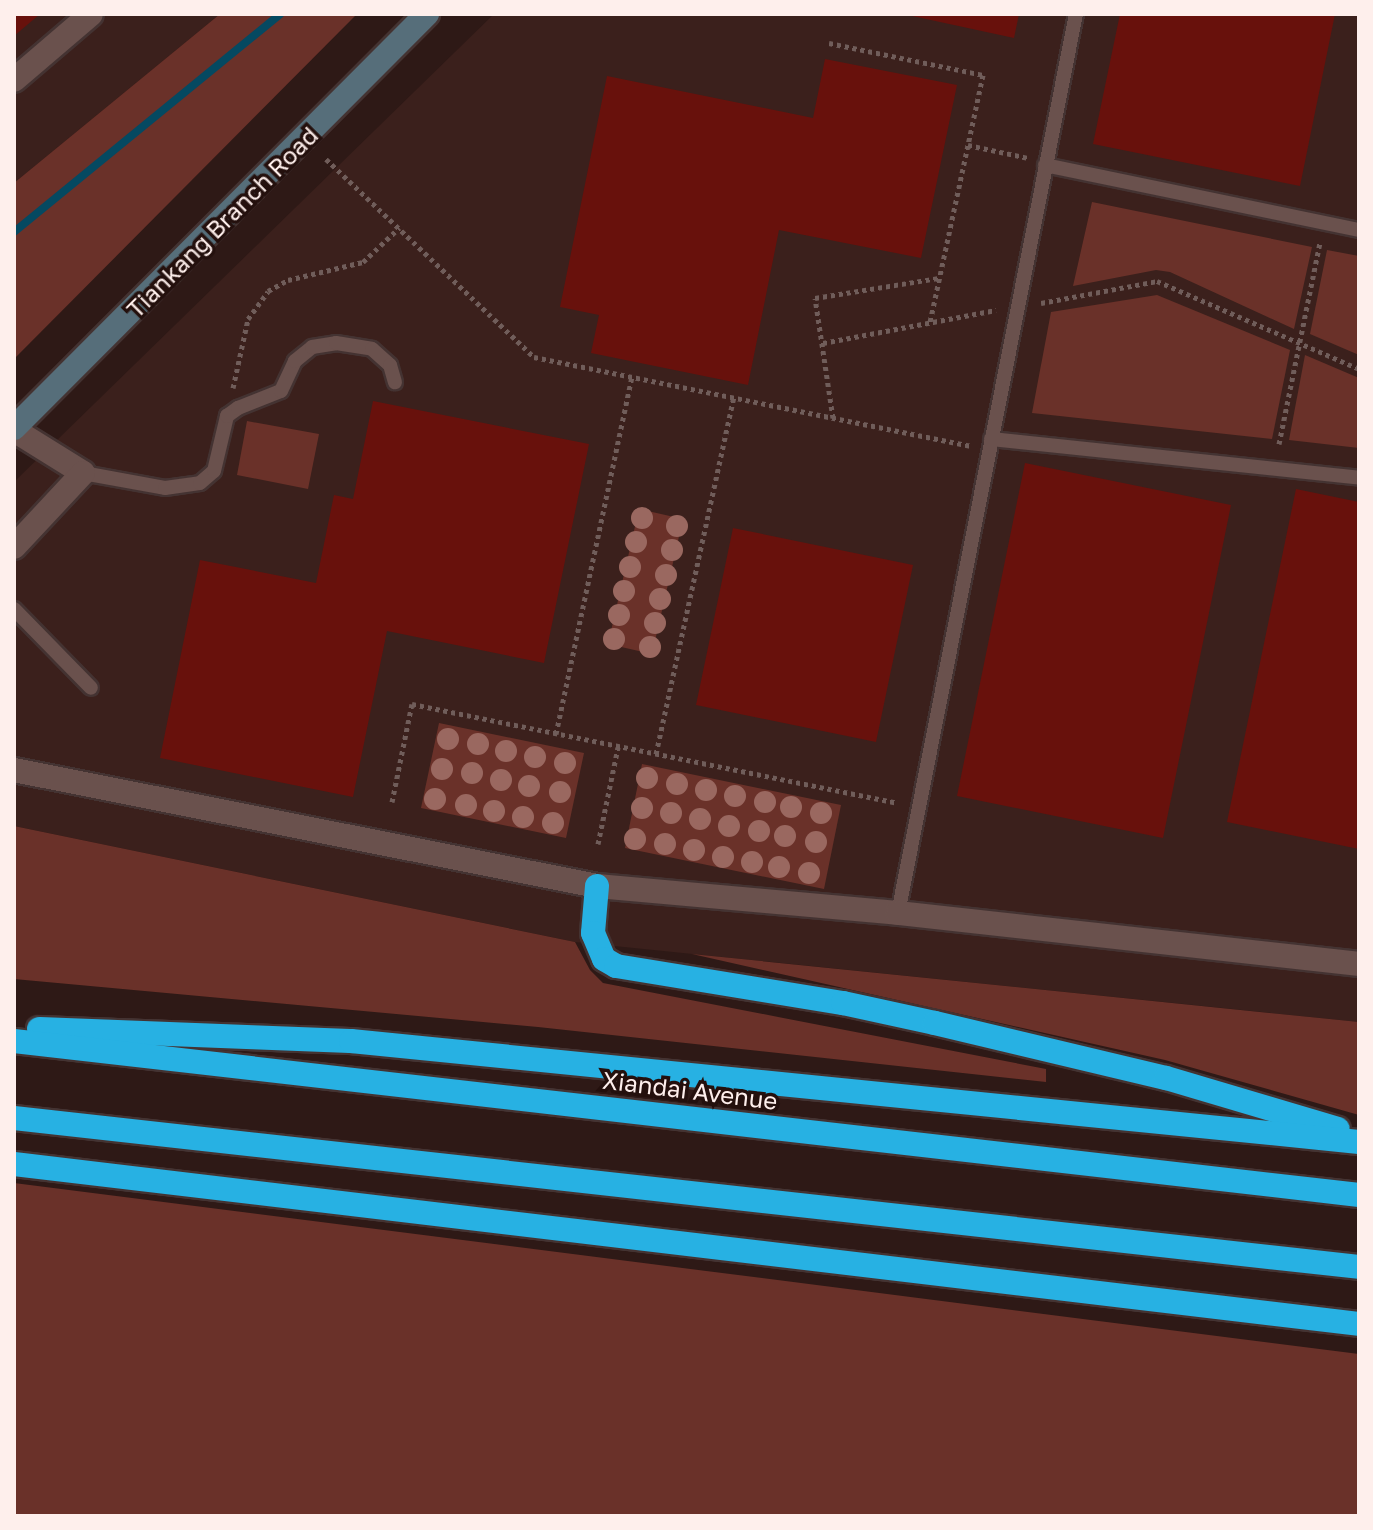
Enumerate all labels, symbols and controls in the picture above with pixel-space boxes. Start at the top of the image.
street label: Tiankang Branch Road [121,121,323,323]
street label: Xiandai Avenue [601,1065,779,1115]

